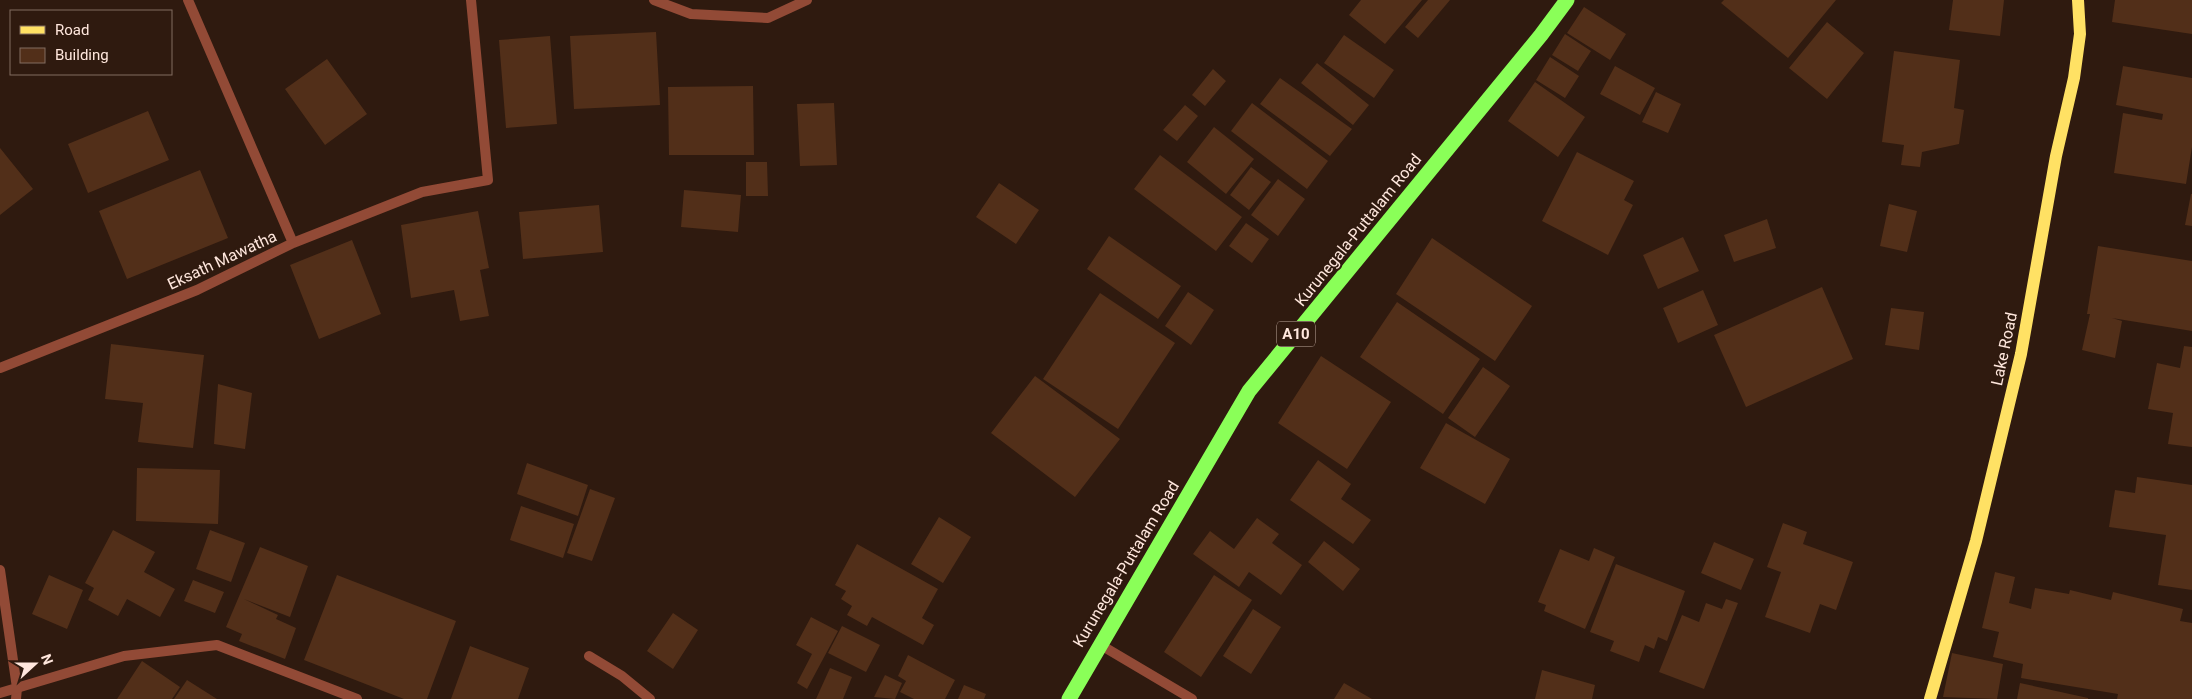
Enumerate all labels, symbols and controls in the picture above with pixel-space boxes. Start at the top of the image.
legend [10,10,172,75]
text: Road [55,21,89,39]
text: Building [55,46,109,64]
street label: Kurunegala-Puttalam Road [1291,150,1425,310]
street label: Eksath Mawatha [164,226,280,294]
street label: Lake Road [1987,311,2021,387]
road number: A10 [1277,322,1315,346]
street label: Kurunegala-Puttalam Road [1069,478,1183,650]
north arrow [10,639,60,689]
text: N [38,652,56,667]

